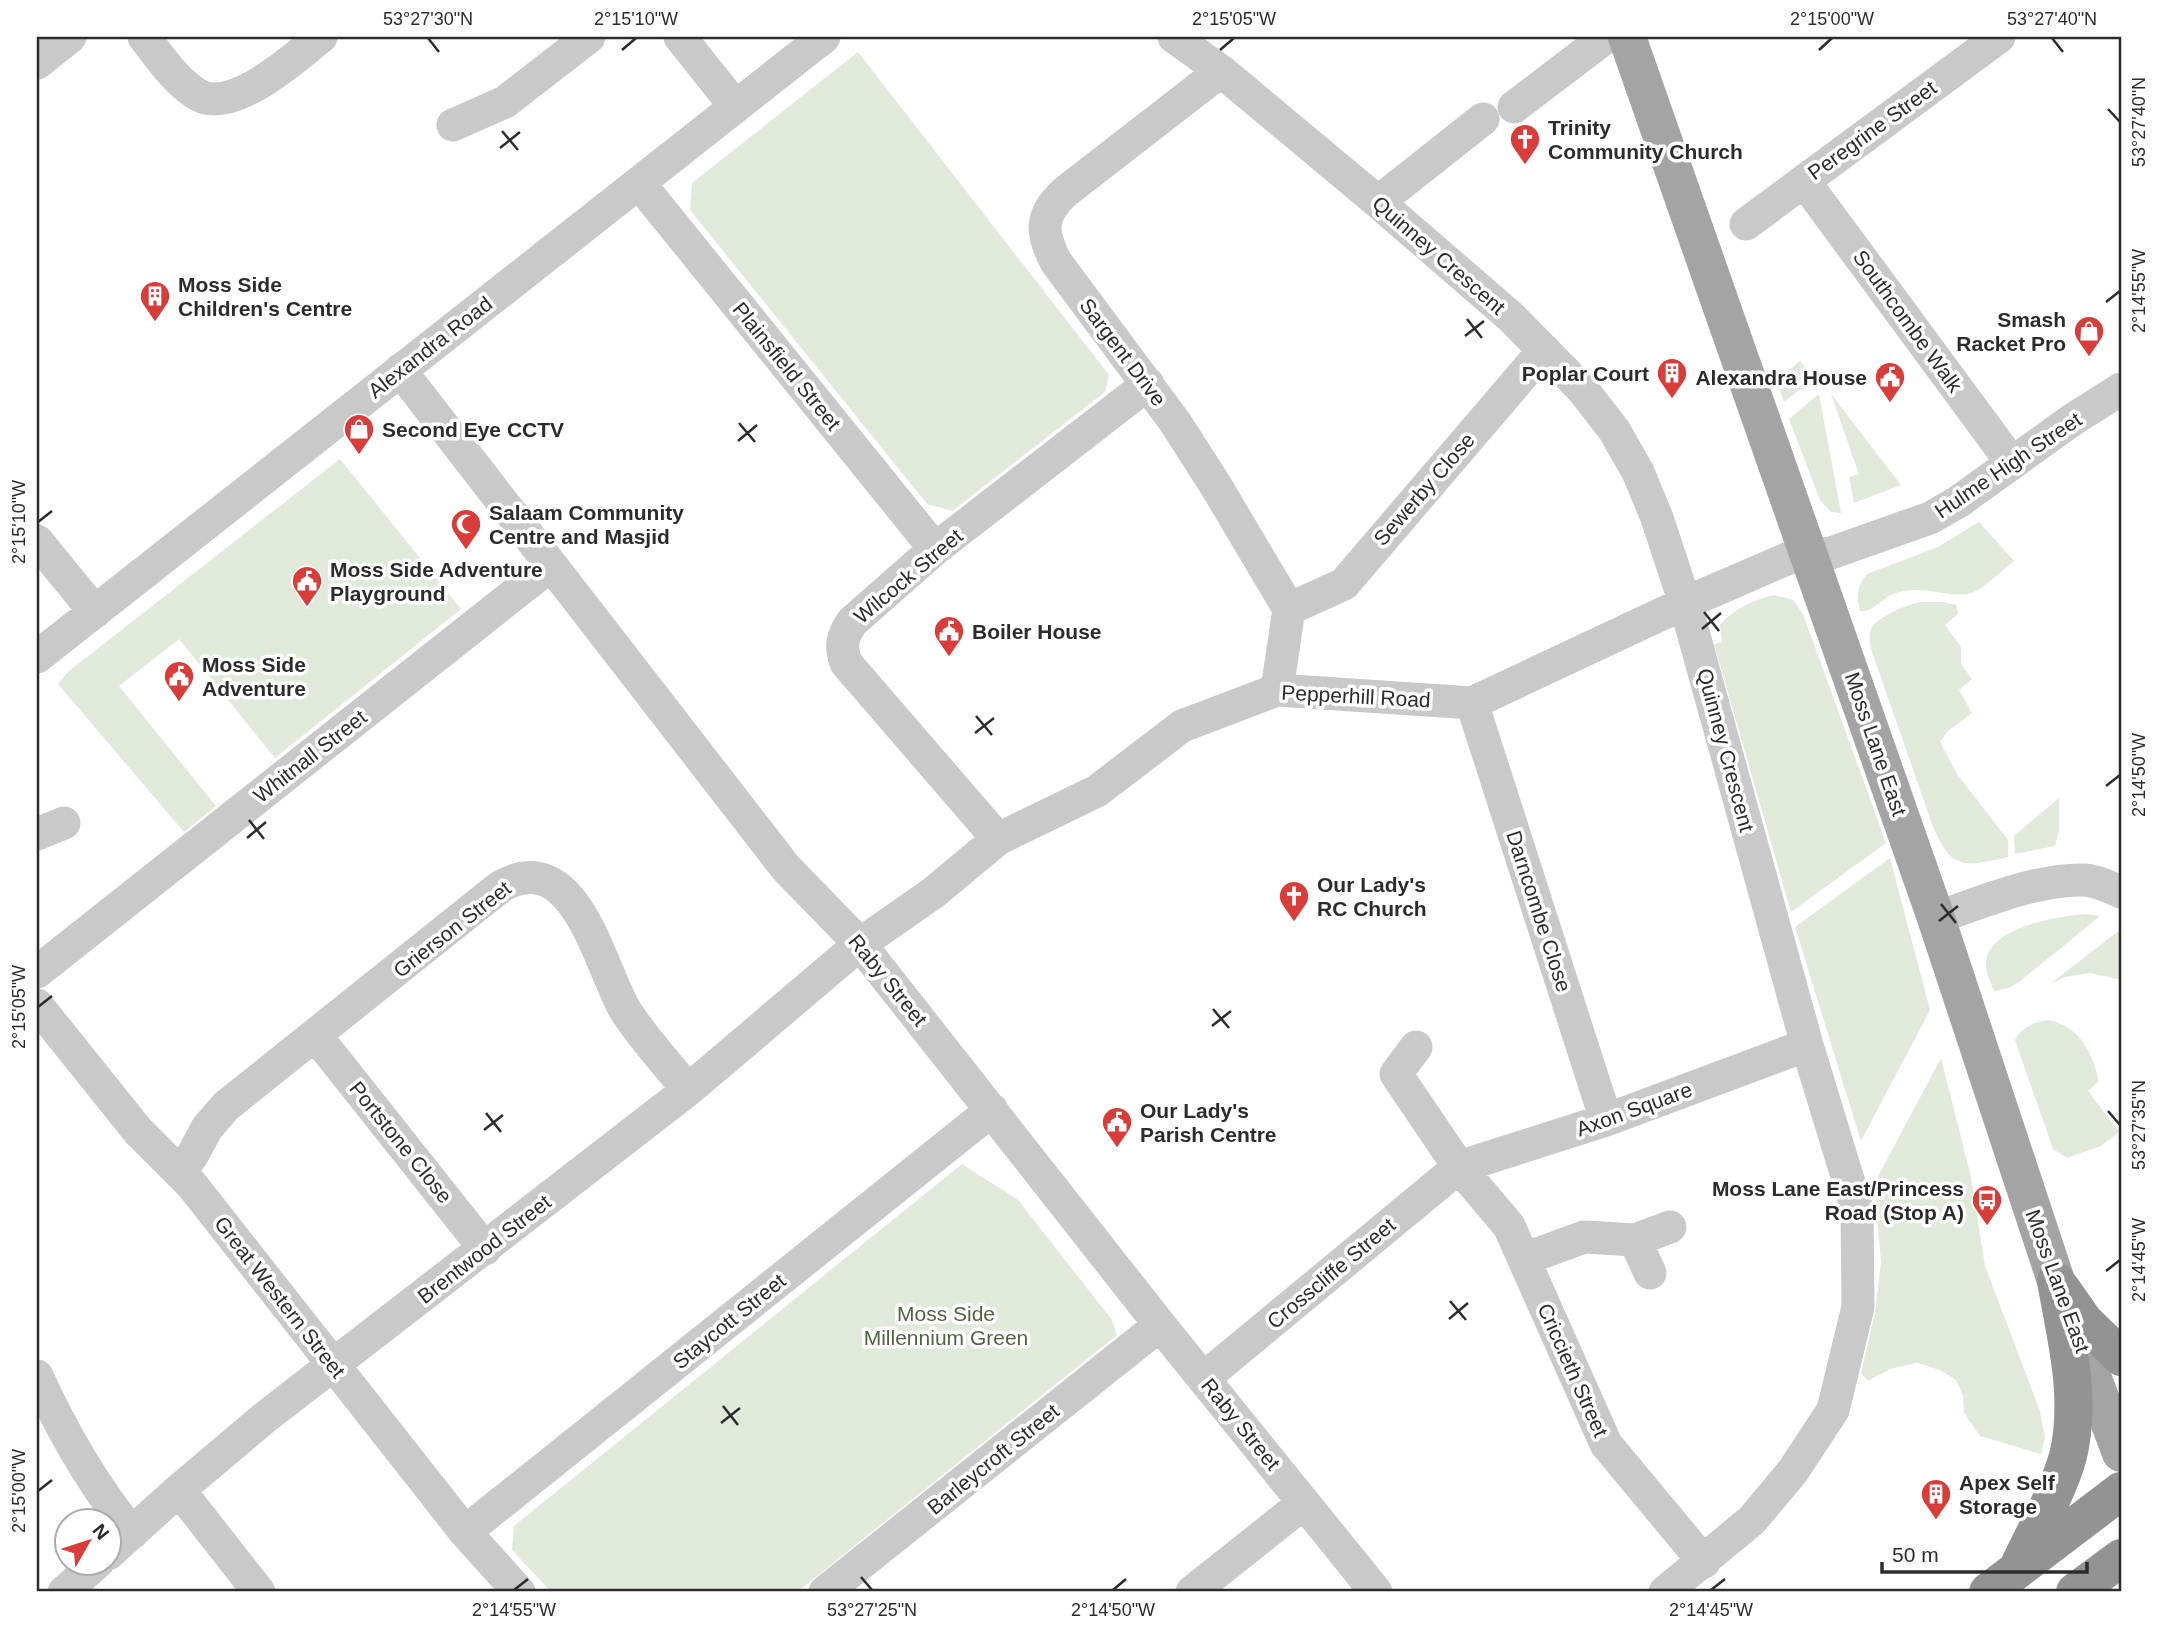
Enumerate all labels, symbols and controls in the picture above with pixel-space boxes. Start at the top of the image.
text: 53°27'30"N [383,9,473,29]
text: 2°15'10"W [594,9,678,29]
text: 2°15'05"W [1192,9,1276,29]
text: 2°15'00"W [1790,9,1874,29]
text: 53°27'40"N [2007,9,2097,29]
street label: Peregrine Street [1803,76,1941,184]
text: 53°27'40"N [2129,77,2149,167]
place label: Trinity Community Church [1548,116,1743,163]
church icon: Trinity Community Church [1508,122,1542,166]
street label: Quinney Crescent [1368,191,1510,319]
street label: Southcombe Walk [1849,246,1967,397]
text: 2°14'55"W [2129,249,2149,333]
place label: Moss Side Children's Centre [178,273,352,320]
building icon: Moss Side Children's Centre [138,279,172,323]
street label: Alexandra Road [364,292,496,402]
street label: Sargent Drive [1075,294,1171,410]
street label: Plainsfield Street [728,298,846,435]
place label: Smash Racket Pro [1956,308,2066,355]
shop icon: Smash Racket Pro [2072,314,2106,358]
building icon: Poplar Court [1655,356,1689,400]
public building icon: Alexandra House [1873,360,1907,404]
place label: Poplar Court [1522,362,1649,385]
place label: Alexandra House [1695,366,1867,389]
street label: Hulme High Street [1930,407,2086,523]
shop icon: Second Eye CCTV [342,412,376,456]
place label: Second Eye CCTV [382,418,564,441]
street label: Sewerby Close [1369,428,1479,550]
text: 2°15'10"W [9,480,29,564]
place label: Salaam Community Centre and Masjid [489,501,684,548]
mosque icon: Salaam Community Centre and Masjid [449,507,483,551]
street label: Wilcock Street [849,524,967,628]
place label: Moss Side Adventure Playground [330,558,543,605]
public building icon: Moss Side Adventure Playground [290,564,324,608]
public building icon: Boiler House [932,614,966,658]
place label: Boiler House [972,620,1102,643]
place label: Moss Side Adventure [202,653,306,700]
public building icon: Moss Side Adventure [162,659,196,703]
street label: Quinney Crescent [1693,666,1759,834]
street label: Moss Lane East [1841,669,1911,819]
street label: Pepperhill Road [1281,681,1431,711]
street label: Whitnall Street [249,705,371,807]
text: 2°14'50"W [2129,733,2149,817]
street label: Darncombe Close [1502,828,1576,994]
place label: Our Lady's RC Church [1317,873,1427,920]
street label: Grierson Street [389,876,515,982]
church icon: Our Lady's RC Church [1277,879,1311,923]
street label: Raby Street [844,930,932,1030]
text: 2°15'05"W [9,965,29,1049]
street label: Portstone Close [345,1077,457,1207]
street label: Axon Square [1573,1077,1695,1141]
text: 53°27'35"N [2129,1080,2149,1170]
place label: Our Lady's Parish Centre [1140,1099,1277,1146]
public building icon: Our Lady's Parish Centre [1100,1105,1134,1149]
place label: Moss Lane East/Princess Road (Stop A) [1712,1177,1964,1224]
bus stop icon: Moss Lane East/Princess Road (Stop A) [1970,1183,2004,1227]
street label: Brentwood Street [413,1190,555,1308]
street label: Moss Lane East [2021,1206,2095,1356]
street label: Great Western Street [210,1212,350,1382]
street label: Crosscliffe Street [1263,1213,1400,1333]
text: 2°14'45"W [2129,1218,2149,1302]
street label: Staycott Street [668,1269,790,1373]
street label: Criccieth Street [1533,1300,1613,1440]
park label: Moss Side Millennium Green [864,1302,1028,1349]
street label: Raby Street [1197,1374,1285,1474]
street label: Barleycroft Street [923,1399,1063,1519]
text: 2°15'00"W [9,1449,29,1533]
place label: Apex Self Storage [1959,1471,2056,1518]
building icon: Apex Self Storage [1919,1477,1953,1521]
north arrow [52,1506,122,1576]
text: N [88,1520,113,1544]
scale bar [1882,1531,2086,1575]
text: 50 m [1892,1543,1939,1566]
text: 2°14'55"W [472,1600,556,1620]
text: 53°27'25"N [827,1600,917,1620]
text: 2°14'50"W [1071,1600,1155,1620]
text: 2°14'45"W [1669,1600,1753,1620]

